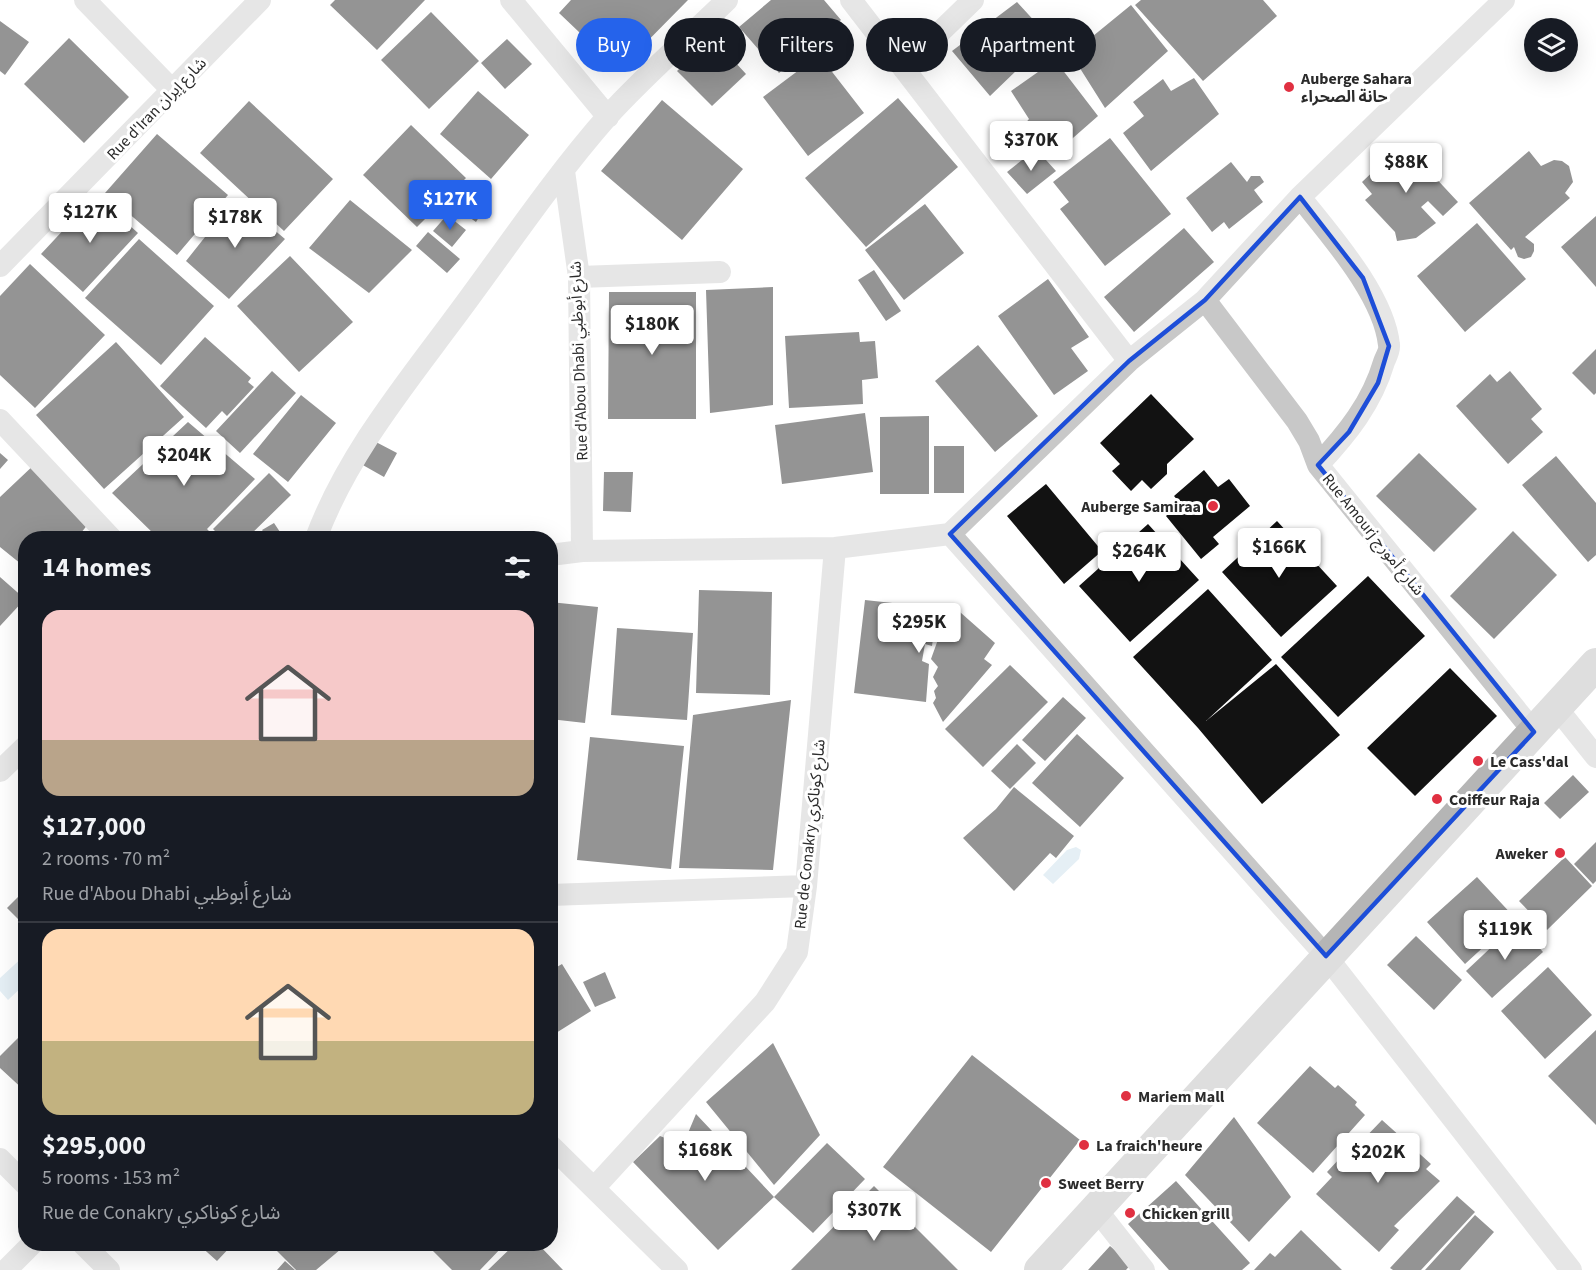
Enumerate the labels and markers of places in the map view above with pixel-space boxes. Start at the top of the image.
place label: Auberge Sahara حانة الصحراء [1300,68,1412,108]
marker: Auberge Sahara حانة الصحراء [1282,80,1296,94]
pin: $370K [989,121,1073,172]
pin: $88K [1370,143,1442,194]
pin: $127K [408,180,492,231]
pin: $127K [48,193,132,244]
pin: $178K [193,198,277,249]
pin: $180K [610,305,694,356]
pin: $204K [142,436,226,487]
place label: Auberge Samiraa [1080,496,1201,518]
marker: Auberge Samiraa [1206,499,1220,513]
pin: $166K [1237,528,1321,579]
pin: $264K [1097,532,1181,583]
pin: $295K [877,603,961,654]
place label: Le Cass'dal [1490,751,1569,773]
marker: Le Cass'dal [1471,754,1485,768]
place label: Coiffeur Raja [1449,789,1540,811]
marker: Coiffeur Raja [1430,792,1444,806]
place label: Aweker [1494,843,1549,865]
marker: Aweker [1553,846,1567,860]
pin: $119K [1463,910,1547,961]
place label: Mariem Mall [1138,1086,1225,1108]
marker: Mariem Mall [1119,1089,1133,1103]
pin: $168K [663,1131,747,1182]
pin: $202K [1336,1133,1420,1184]
place label: La fraich'heure [1096,1135,1203,1157]
marker: La fraich'heure [1077,1138,1091,1152]
place label: Sweet Berry [1058,1173,1145,1195]
marker: Sweet Berry [1039,1176,1053,1190]
pin: $307K [832,1191,916,1242]
place label: Chicken grill [1142,1203,1230,1225]
marker: Chicken grill [1123,1206,1137,1220]

